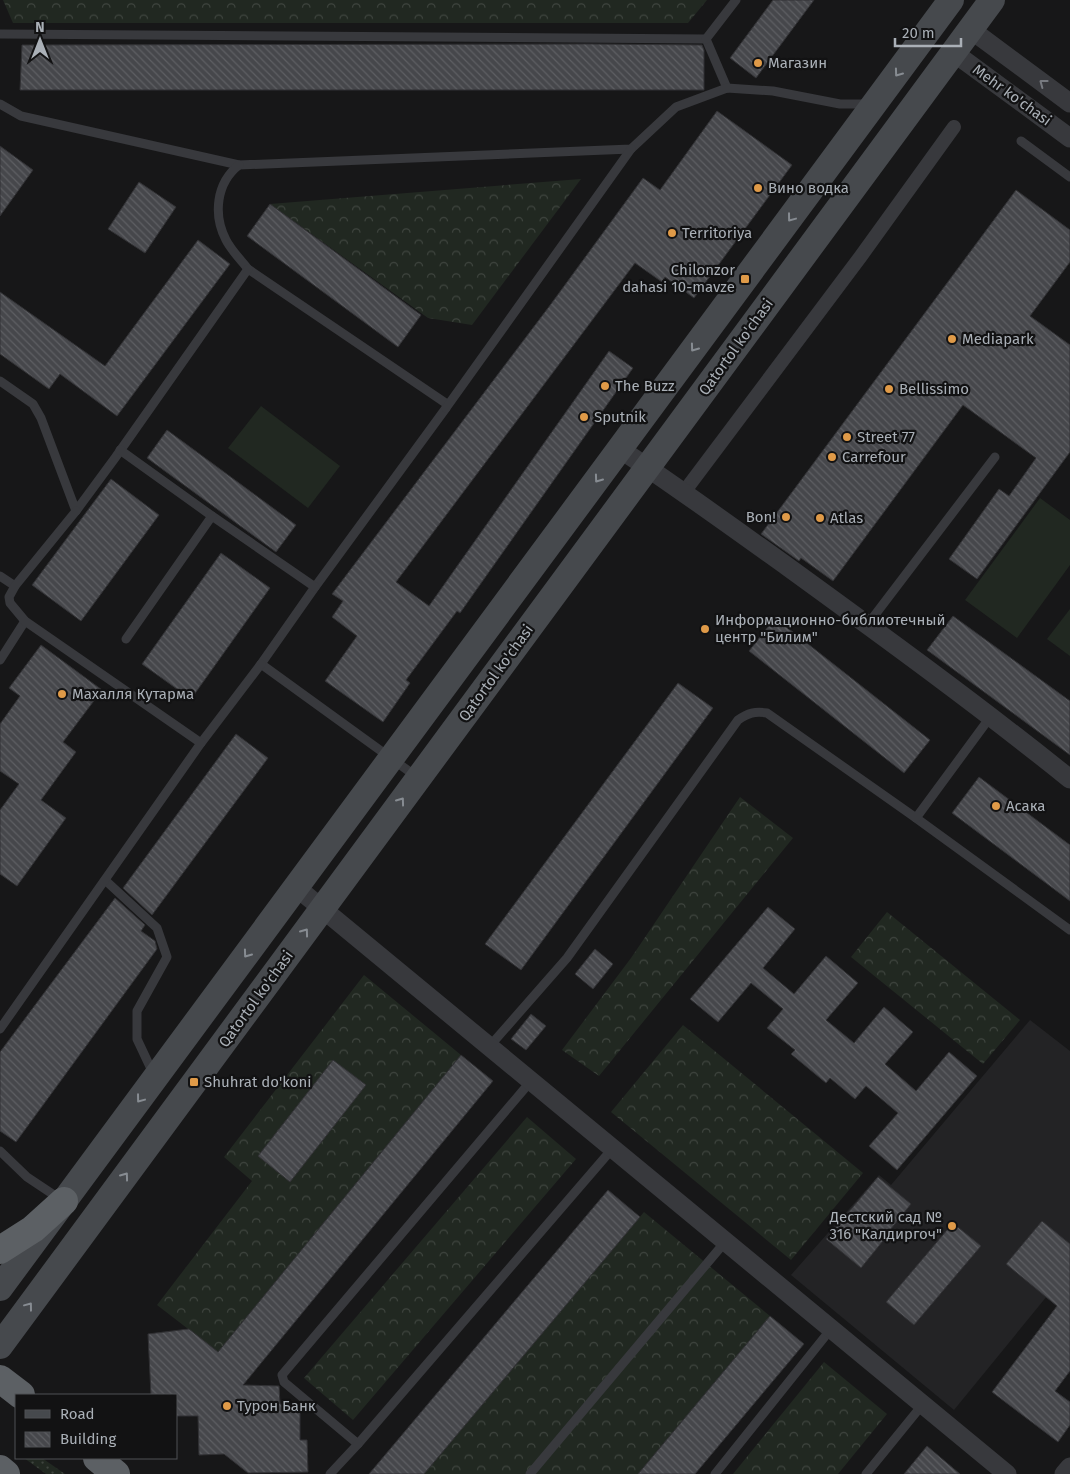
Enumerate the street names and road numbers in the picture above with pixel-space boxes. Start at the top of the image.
street label: Mehr ko'chasi [969,60,1055,130]
street label: Qatortol ko'chasi [695,295,777,399]
street label: Qatortol ko'chasi [455,621,537,725]
street label: Qatortol ko'chasi [215,947,297,1051]

